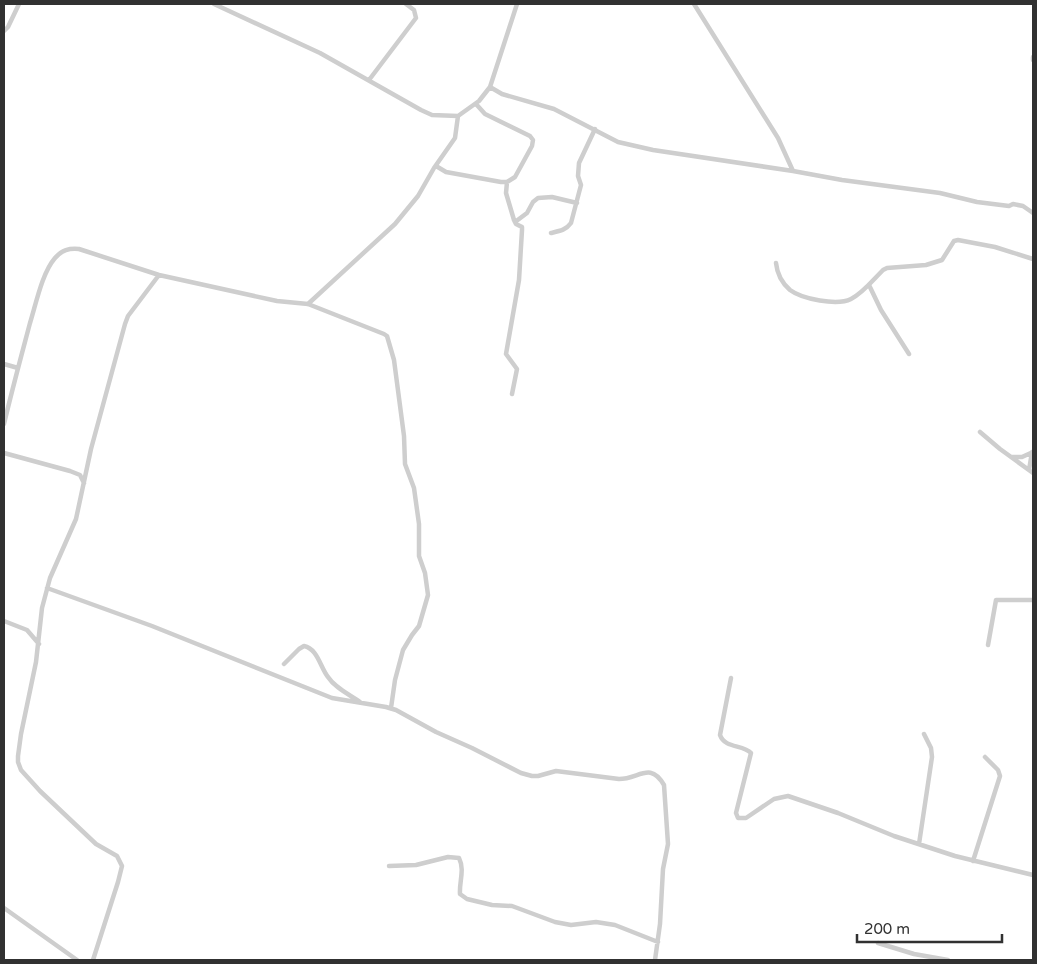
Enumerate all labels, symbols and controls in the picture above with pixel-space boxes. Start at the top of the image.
scale bar [857,912,1002,944]
text: 200 m [864,920,910,938]

